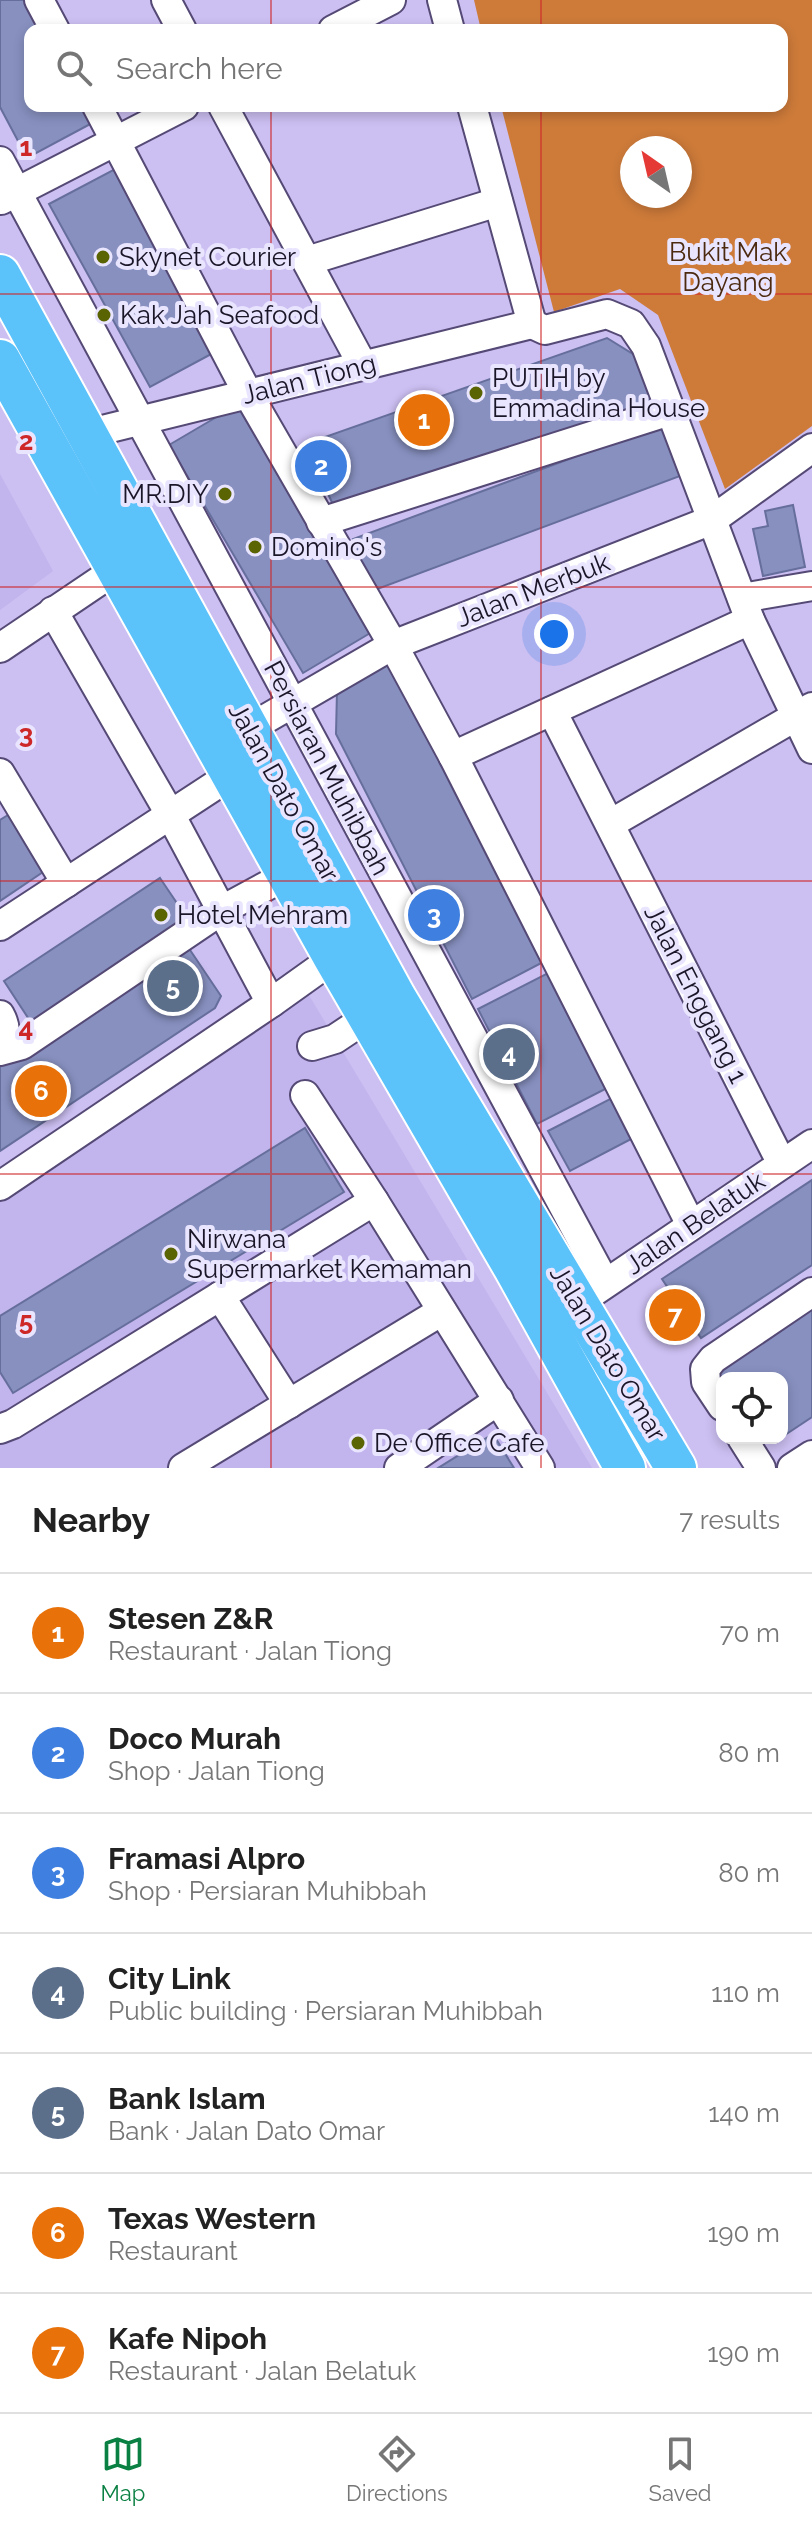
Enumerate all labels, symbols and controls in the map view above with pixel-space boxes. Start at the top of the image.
search box [24,24,788,112]
icon: search [52,46,96,90]
text: Search here [116,51,283,86]
text: 1 [20,132,33,162]
north arrow [620,136,692,208]
park label: Bukit Mak Dayang [669,237,787,297]
place label: Skynet Courier [119,242,296,272]
marker: Skynet Courier [94,248,112,266]
place label: Kak Jah Seafood [120,300,319,330]
marker: Kak Jah Seafood [95,306,113,324]
street label: Jalan Tiong [239,348,379,410]
place label: PUTIH by Emmadina House [492,363,705,423]
marker: PUTIH by Emmadina House [467,384,485,402]
pin: 1 [398,390,450,450]
text: 2 [19,426,33,456]
pin: 2 [295,436,347,496]
place label: MR.DIY [122,479,209,509]
marker: MR.DIY [216,485,234,503]
place label: Domino's [271,532,382,562]
marker: Domino's [246,538,264,556]
street label: Jalan Merbuk [452,547,614,633]
your location [534,614,574,654]
street label: Persiaran Muhibbah [258,656,396,880]
street label: Jalan Dato Omar [223,698,345,886]
text: 3 [19,719,33,749]
pin: 3 [408,885,460,945]
place label: Hotel Mehram [177,900,348,930]
street label: Jalan Enggang 1 [638,900,754,1088]
marker: Hotel Mehram [152,906,170,924]
pin: 5 [147,956,199,1016]
text: 4 [19,1013,33,1043]
pin: 4 [483,1024,535,1084]
pin: 6 [15,1061,67,1121]
street label: Jalan Belatuk [620,1165,770,1280]
place label: Nirwana Supermarket Kemaman [187,1224,472,1284]
marker: Nirwana Supermarket Kemaman [162,1245,180,1263]
street label: Jalan Dato Omar [544,1260,672,1446]
pin: 7 [649,1285,701,1345]
text: 5 [19,1306,33,1336]
map controls [716,1372,788,1444]
button: locate [716,1372,788,1444]
place label: De Office Cafe [374,1428,544,1458]
marker: De Office Cafe [349,1434,367,1452]
text: Nearby [32,1500,150,1540]
text: 7 results [679,1505,780,1535]
text: Stesen Z&R [108,1601,274,1636]
text: 1 [52,1618,64,1648]
text: 70 m [720,1618,780,1648]
text: Restaurant · Jalan Tiong [108,1636,392,1666]
text: Doco Murah [108,1721,281,1756]
text: 2 [51,1738,65,1768]
text: 80 m [718,1738,780,1768]
text: Shop · Jalan Tiong [108,1756,325,1786]
text: Framasi Alpro [108,1841,305,1876]
text: 3 [51,1858,65,1888]
text: 80 m [718,1858,780,1888]
text: Shop · Persiaran Muhibbah [108,1876,427,1906]
text: City Link [108,1961,231,1996]
text: 4 [51,1978,65,2008]
text: 110 m [711,1978,780,2008]
text: Public building · Persiaran Muhibbah [108,1996,543,2026]
text: Bank Islam [108,2081,266,2116]
text: 5 [51,2098,65,2128]
text: 140 m [708,2098,780,2128]
text: Bank · Jalan Dato Omar [108,2116,385,2146]
text: Texas Western [108,2201,316,2236]
text: 6 [50,2218,66,2248]
text: 190 m [707,2218,780,2248]
text: Restaurant [108,2236,238,2266]
text: Kafe Nipoh [108,2321,267,2356]
text: 7 [51,2338,65,2368]
text: 190 m [707,2338,780,2368]
text: Restaurant · Jalan Belatuk [108,2356,416,2386]
tab: Map [100,2432,145,2506]
tab: Directions [346,2432,448,2506]
tab: Saved [649,2432,712,2506]

